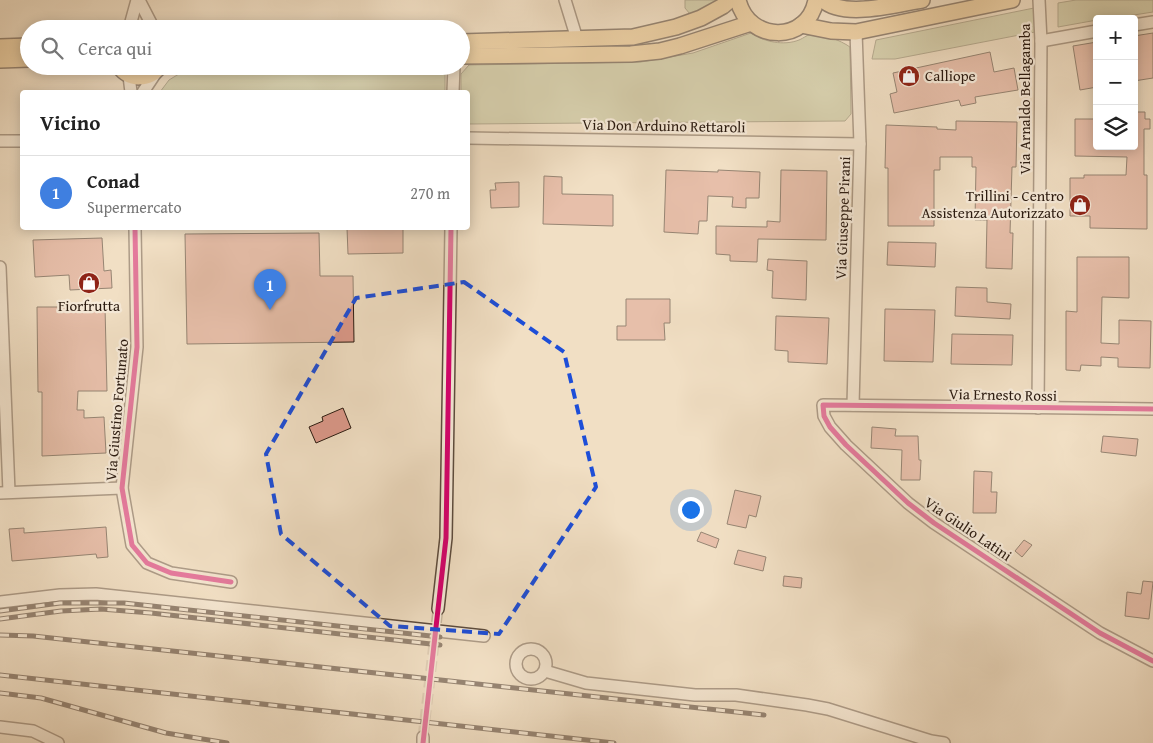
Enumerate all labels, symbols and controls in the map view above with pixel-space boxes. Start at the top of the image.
map controls [1093,15,1138,150]
button: + [1093,15,1138,60]
search box [20,20,470,75]
street label: Via Arnaldo Bellagamba [1014,23,1035,175]
icon: search [38,34,66,62]
text: Cerca qui [78,34,152,62]
button: − [1093,60,1138,105]
shop icon: Calliope [897,64,921,88]
place label: Calliope [925,65,976,86]
button: layers [1093,105,1138,150]
text: Vicino [40,107,100,138]
street label: Via Don Arduino Rettaroli [582,114,746,137]
street label: Via Giuseppe Pirani [830,156,855,280]
text: Conad [87,167,140,195]
text: 1 [52,181,60,205]
text: 270 m [410,181,450,205]
place label: Trillini - Centro Assistenza Autorizzato [921,185,1064,223]
shop icon: Trillini - Centro Assistenza Autorizzato [1068,193,1092,217]
text: Supermercato [87,195,182,219]
pin: 1 [254,269,286,310]
shop icon: Fiorfrutta [77,271,101,295]
place label: Fiorfrutta [58,295,120,316]
street label: Via Giustino Fortunato [100,338,133,482]
street label: Via Ernesto Rossi [949,383,1057,406]
street label: Via Giulio Latini [920,491,1016,566]
your location [678,497,704,523]

